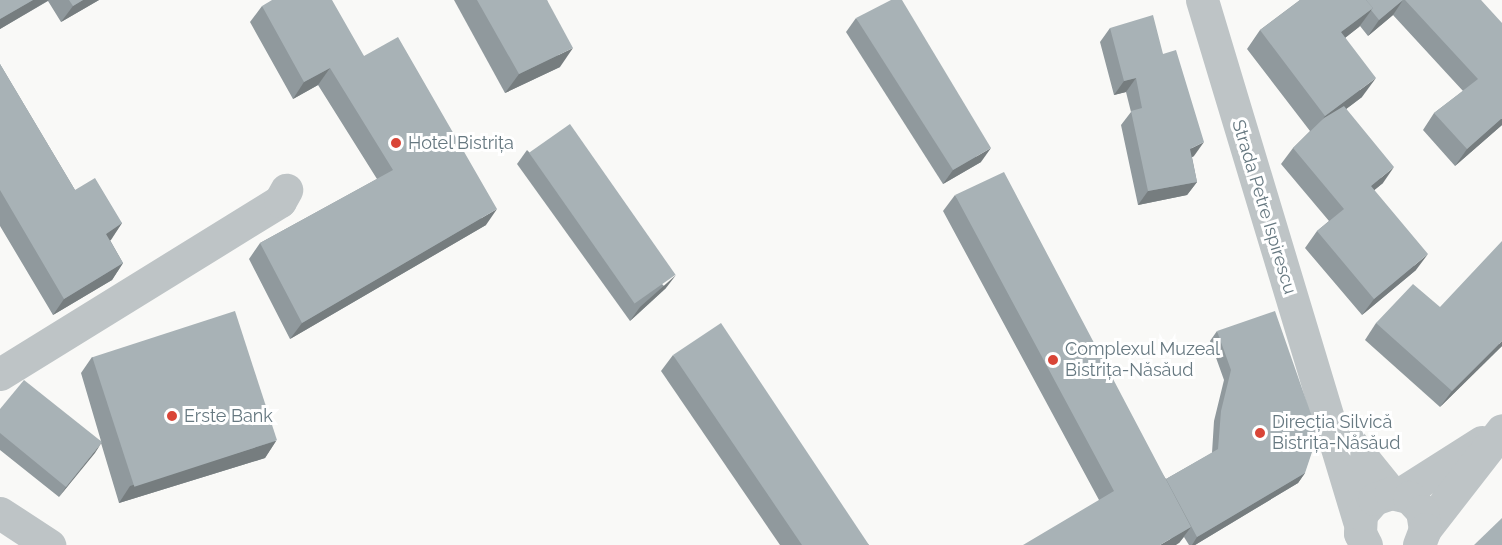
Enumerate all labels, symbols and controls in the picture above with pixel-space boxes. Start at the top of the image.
street label: Strada Petre Ispirescu [1227,117,1301,297]
place label: Hotel Bistrița [408,132,514,154]
marker: Hotel Bistrița [389,136,403,150]
place label: Complexul Muzeal Bistrița-Năsăud [1065,339,1220,382]
marker: Complexul Muzeal Bistrița-Năsăud [1046,353,1060,367]
place label: Erste Bank [184,405,273,427]
marker: Erste Bank [165,409,179,423]
place label: Direcția Silvică Bistrița-Năsăud [1272,412,1400,454]
marker: Direcția Silvică Bistrița-Năsăud [1253,426,1267,440]

